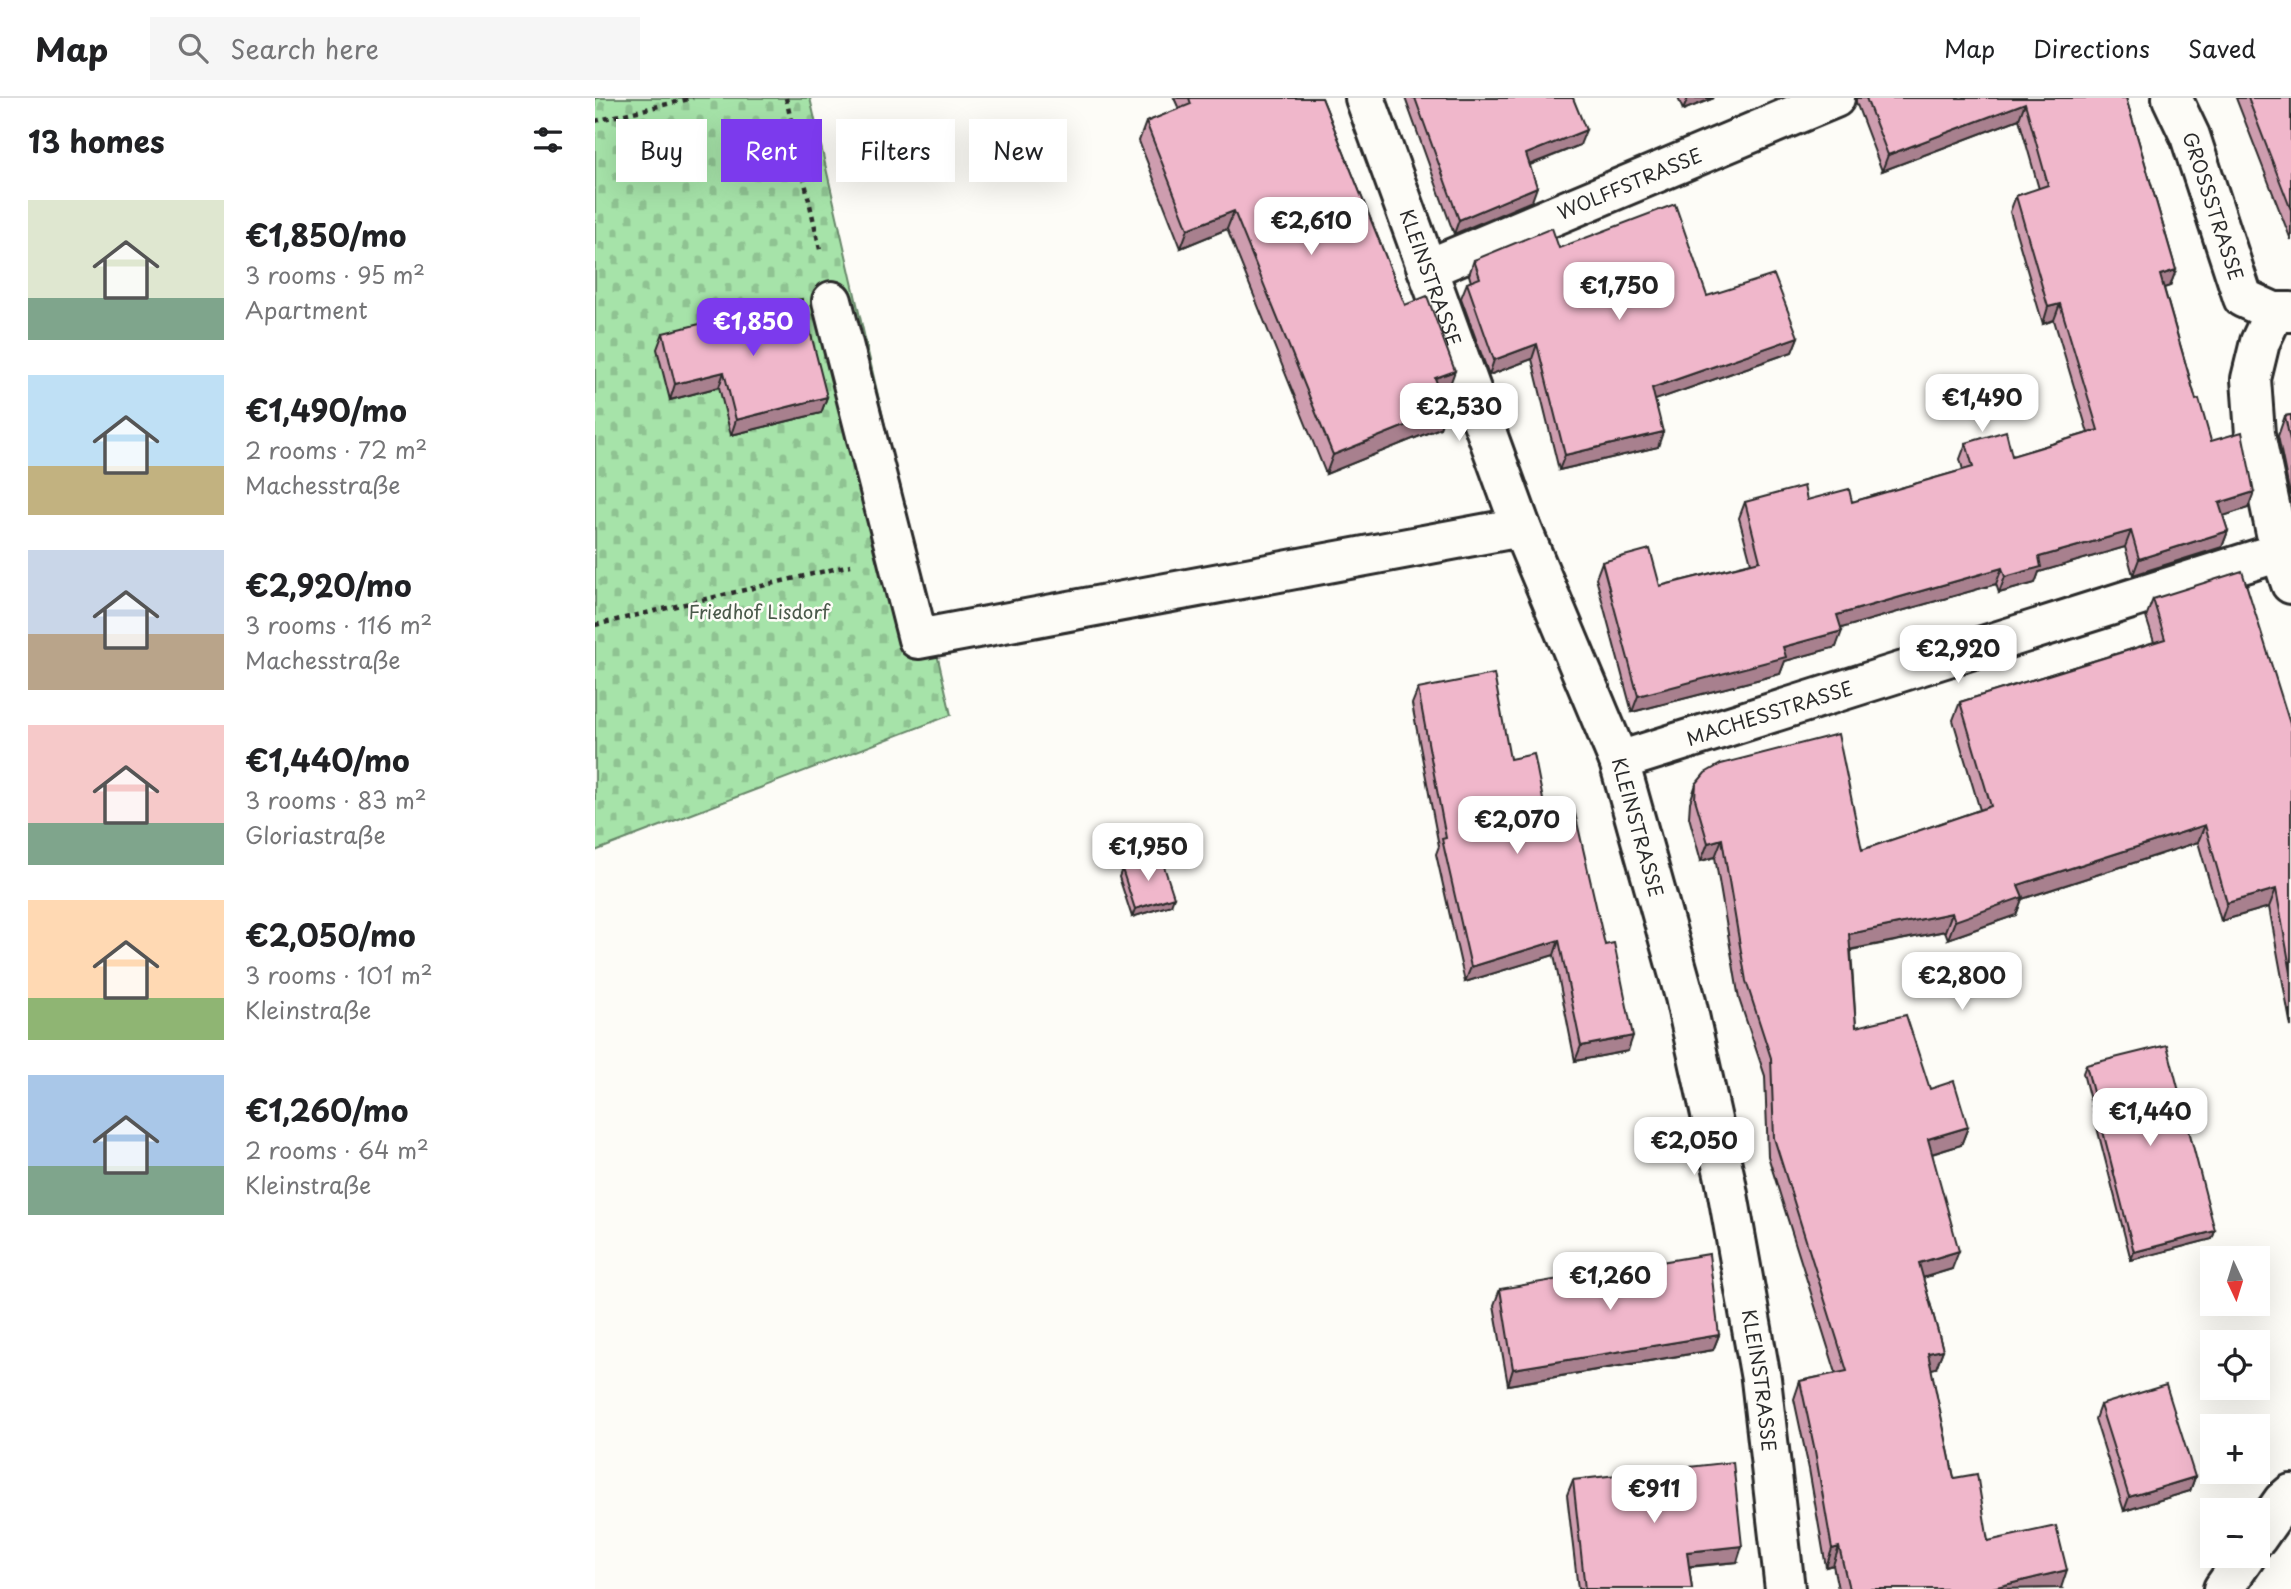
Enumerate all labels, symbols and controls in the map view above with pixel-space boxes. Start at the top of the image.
search box [150,17,640,80]
text: Map [35,23,108,73]
icon: search [174,29,212,67]
text: Search here [230,29,379,68]
text: Map [1944,30,1995,66]
text: Directions [2033,30,2150,66]
text: Saved [2188,30,2256,66]
text: 13 homes [28,118,165,163]
chip: Buy [616,119,707,182]
chip: Rent [721,119,822,182]
chip: Filters [836,119,955,182]
chip: New [969,119,1067,182]
icon: filters [529,121,567,159]
street label: GROSSSTRASSE [2177,128,2251,284]
street label: WOLFFSTRASSE [1553,140,1706,226]
pin: €2,610 [1254,198,1368,257]
text: €2,610 [1270,202,1352,237]
street label: KLEINSTRASSE [1394,205,1469,349]
text: €1,850/mo [245,212,406,257]
icon: home [84,228,168,312]
text: 3 rooms · 95 m² [245,257,425,292]
pin: €1,750 [1562,262,1676,322]
text: €1,750 [1579,267,1659,302]
text: Apartment [245,292,368,327]
pin: €1,850 [696,299,810,358]
text: €1,850 [713,303,793,338]
pin: €1,490 [1925,374,2039,434]
text: €1,490 [1941,379,2023,414]
pin: €2,530 [1402,384,1516,443]
text: €1,490/mo [245,387,407,432]
text: €2,530 [1416,388,1502,423]
icon: home [84,403,168,487]
text: 2 rooms · 72 m² [245,432,427,467]
text: Machesstraße [245,467,401,502]
text: €2,920/mo [245,562,412,607]
icon: home [84,578,168,662]
park label: Friedhof Lisdorf [688,597,831,625]
text: 3 rooms · 116 m² [245,607,432,642]
pin: €2,920 [1901,626,2015,685]
text: €2,920 [1916,630,2000,665]
text: Machesstraße [245,642,401,677]
street label: MACHESSTRASSE [1683,673,1856,752]
text: €1,440/mo [245,737,410,782]
icon: home [84,753,168,837]
street label: KLEINSTRASSE [1606,754,1671,900]
text: 3 rooms · 83 m² [245,782,427,817]
pin: €2,070 [1460,796,1574,856]
text: €2,070 [1474,801,1560,836]
text: Gloriastraße [245,817,386,852]
pin: €1,950 [1091,824,1205,883]
text: €1,950 [1108,828,1188,863]
text: €2,050/mo [245,912,416,957]
icon: home [84,928,168,1012]
pin: €2,800 [1905,953,2019,1012]
text: 3 rooms · 101 m² [245,957,433,992]
text: €2,800 [1918,957,2006,992]
text: Kleinstraße [245,992,371,1027]
text: €1,260/mo [245,1087,409,1132]
pin: €1,440 [2093,1088,2207,1148]
text: €1,440 [2108,1093,2192,1128]
icon: home [84,1103,168,1187]
pin: €2,050 [1637,1118,1751,1177]
text: €2,050 [1650,1122,1738,1157]
text: 2 rooms · 64 m² [245,1132,429,1167]
text: Kleinstraße [245,1167,371,1202]
north arrow [2200,1246,2270,1316]
map controls [2200,1246,2270,1568]
pin: €1,260 [1553,1252,1667,1312]
text: €1,260 [1569,1257,1651,1292]
street label: KLEINSTRASSE [1736,1307,1784,1453]
button: locate [2200,1330,2270,1400]
button: + [2200,1414,2270,1484]
pin: €911 [1613,1466,1695,1525]
text: €911 [1628,1470,1680,1505]
button: − [2200,1498,2270,1568]

